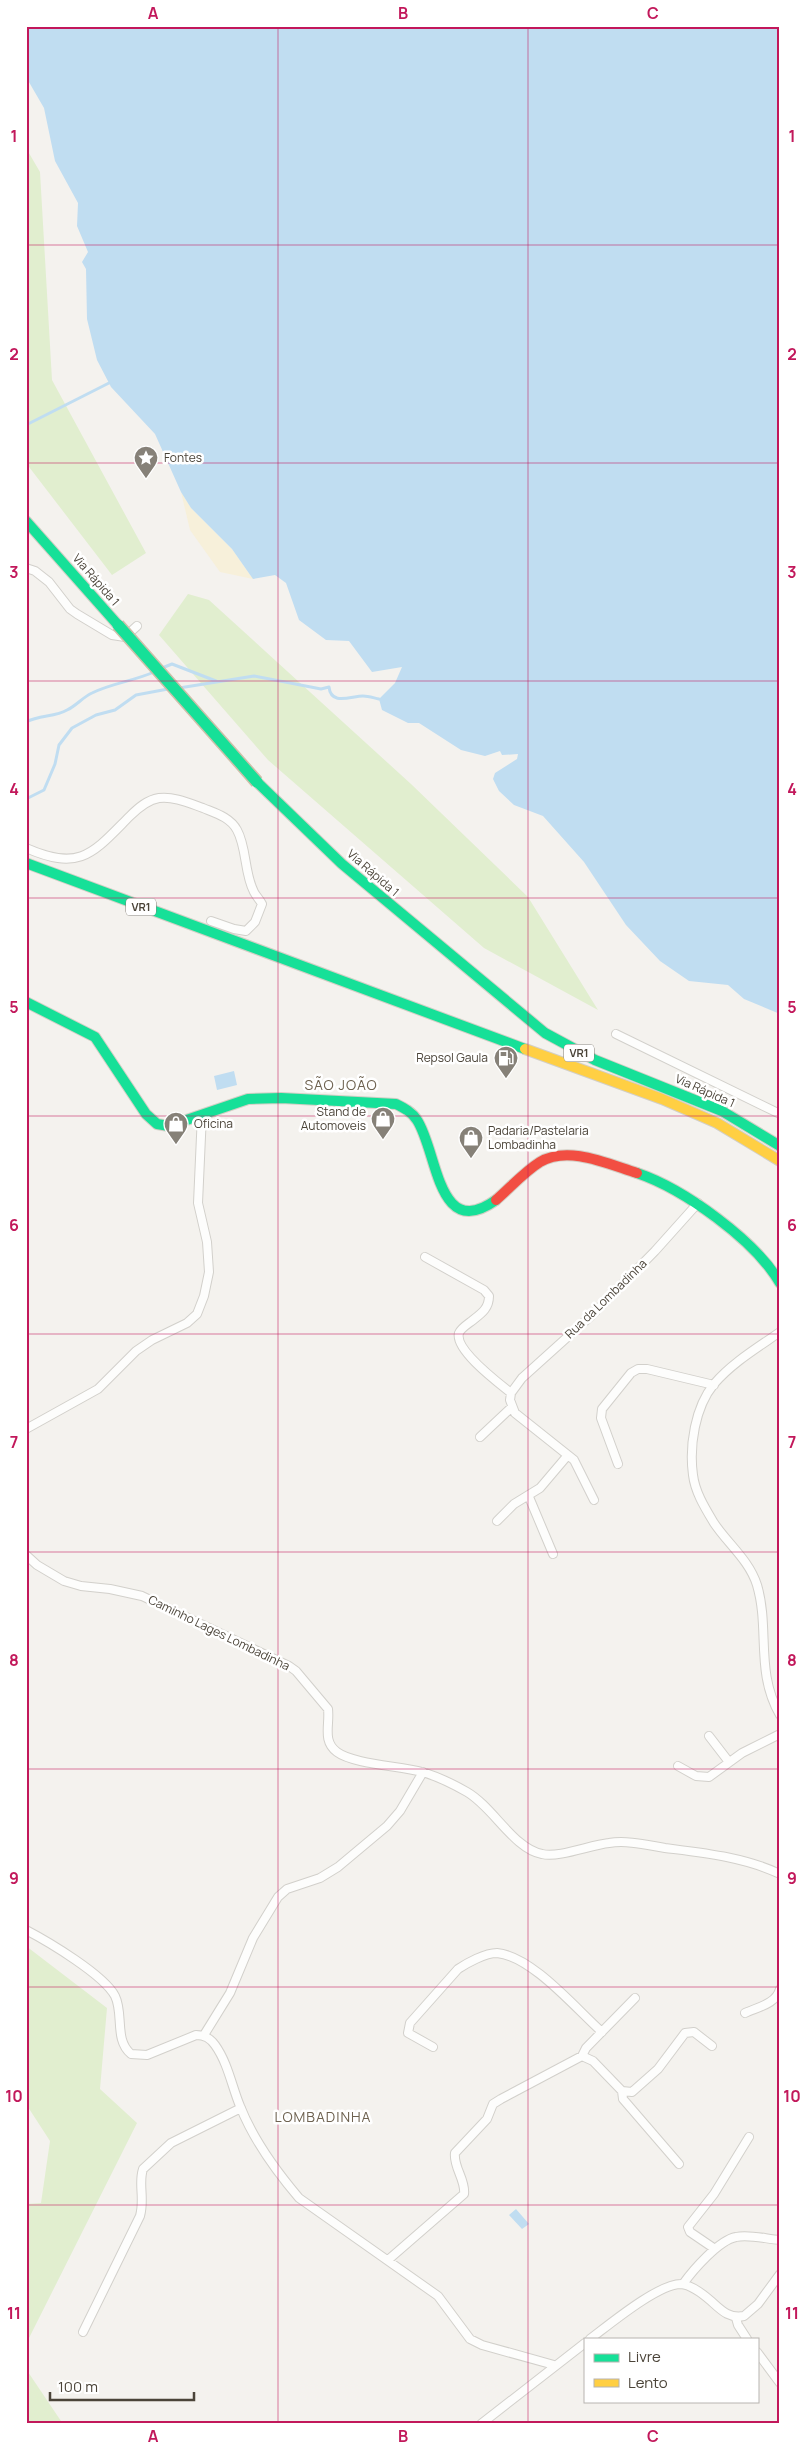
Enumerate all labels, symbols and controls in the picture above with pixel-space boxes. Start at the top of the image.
text: A [148,2,159,24]
text: B [398,2,408,24]
text: C [647,2,659,24]
text: 1 [10,125,18,147]
text: 1 [788,125,796,147]
text: 2 [9,343,19,365]
text: 2 [787,343,797,365]
place icon: Fontes [133,445,159,479]
place label: Fontes [164,449,202,466]
street label: Via Rápida 1 [69,550,124,609]
text: 3 [9,561,19,583]
text: 3 [787,561,797,583]
text: 4 [9,778,19,800]
text: 4 [787,778,797,800]
street label: Via Rápida 1 [344,845,403,900]
road number: VR1 [126,899,156,916]
text: 5 [9,996,19,1018]
text: 5 [787,996,797,1018]
road number: VR1 [564,1044,594,1062]
fuel station icon: Repsol Gaula [493,1045,519,1079]
place label: Repsol Gaula [416,1049,488,1066]
street label: Via Rápida 1 [673,1070,738,1111]
district label: SÃO JOÃO [304,1075,378,1094]
place label: Stand de Automoveis [301,1103,366,1134]
shop icon: Stand de Automoveis [370,1106,396,1140]
shop icon: Oficina [163,1111,189,1145]
place label: Oficina [194,1115,233,1132]
place label: Padaria/Pastelaria Lombadinha [488,1122,589,1153]
shop icon: Padaria/Pastelaria Lombadinha [458,1125,484,1159]
text: 6 [9,1214,19,1236]
text: 6 [787,1214,797,1236]
street label: Rua da Lombadinha [561,1255,650,1342]
text: 7 [10,1431,18,1453]
text: 7 [788,1431,796,1453]
street label: Caminho Lages Lombadinha [146,1591,293,1674]
text: 8 [9,1649,19,1671]
text: 8 [787,1649,797,1671]
text: 9 [9,1867,19,1889]
text: 9 [787,1867,797,1889]
text: 10 [5,2085,23,2107]
text: 10 [783,2085,801,2107]
district label: LOMBADINHA [275,2107,371,2126]
text: 11 [7,2302,21,2324]
text: 11 [785,2302,799,2324]
legend [584,2338,758,2402]
text: Livre [628,2346,661,2367]
scale bar [50,2370,194,2402]
text: Lento [628,2372,668,2393]
text: 100 m [58,2376,98,2397]
text: A [148,2425,159,2447]
text: B [398,2425,408,2447]
text: C [647,2425,659,2447]

